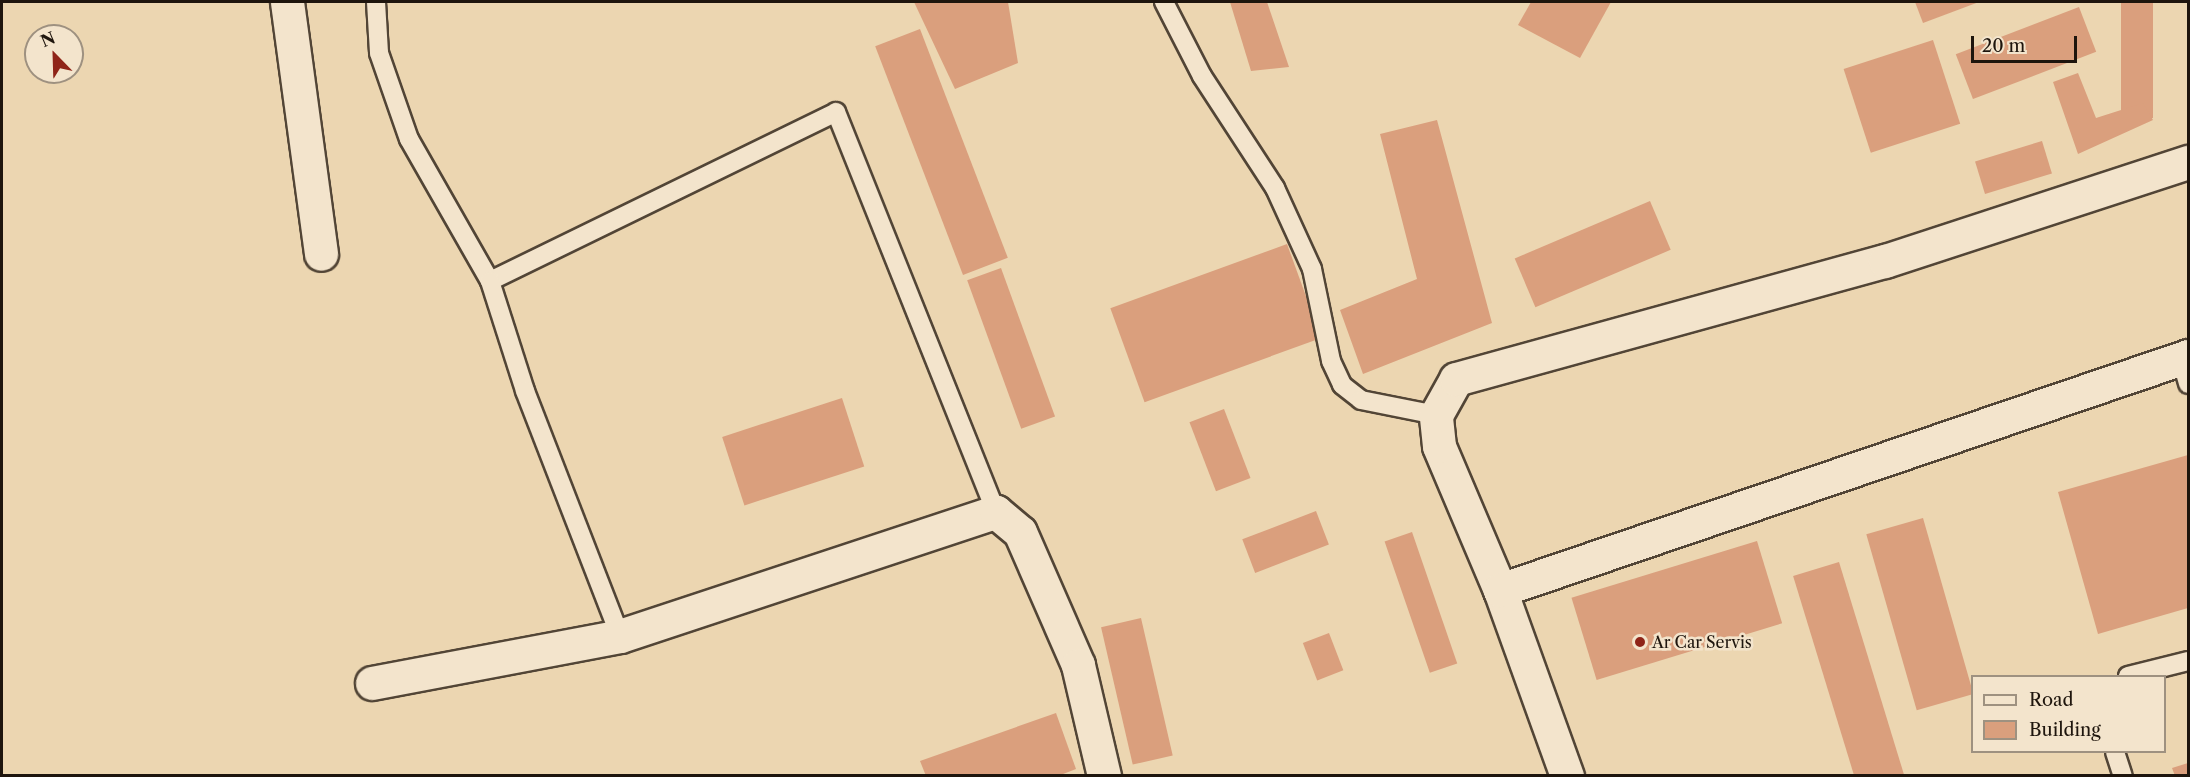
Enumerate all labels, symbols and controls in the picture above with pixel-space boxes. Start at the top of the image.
north arrow [24,24,84,84]
scale bar [1974,24,2080,62]
text: N [37,27,58,51]
text: 20 m [1982,35,2025,57]
place label: Ar Car Servis [1652,632,1752,652]
marker: Ar Car Servis [1633,635,1647,649]
legend [1971,675,2166,753]
text: Road [2029,689,2074,711]
text: Building [2029,719,2101,741]

